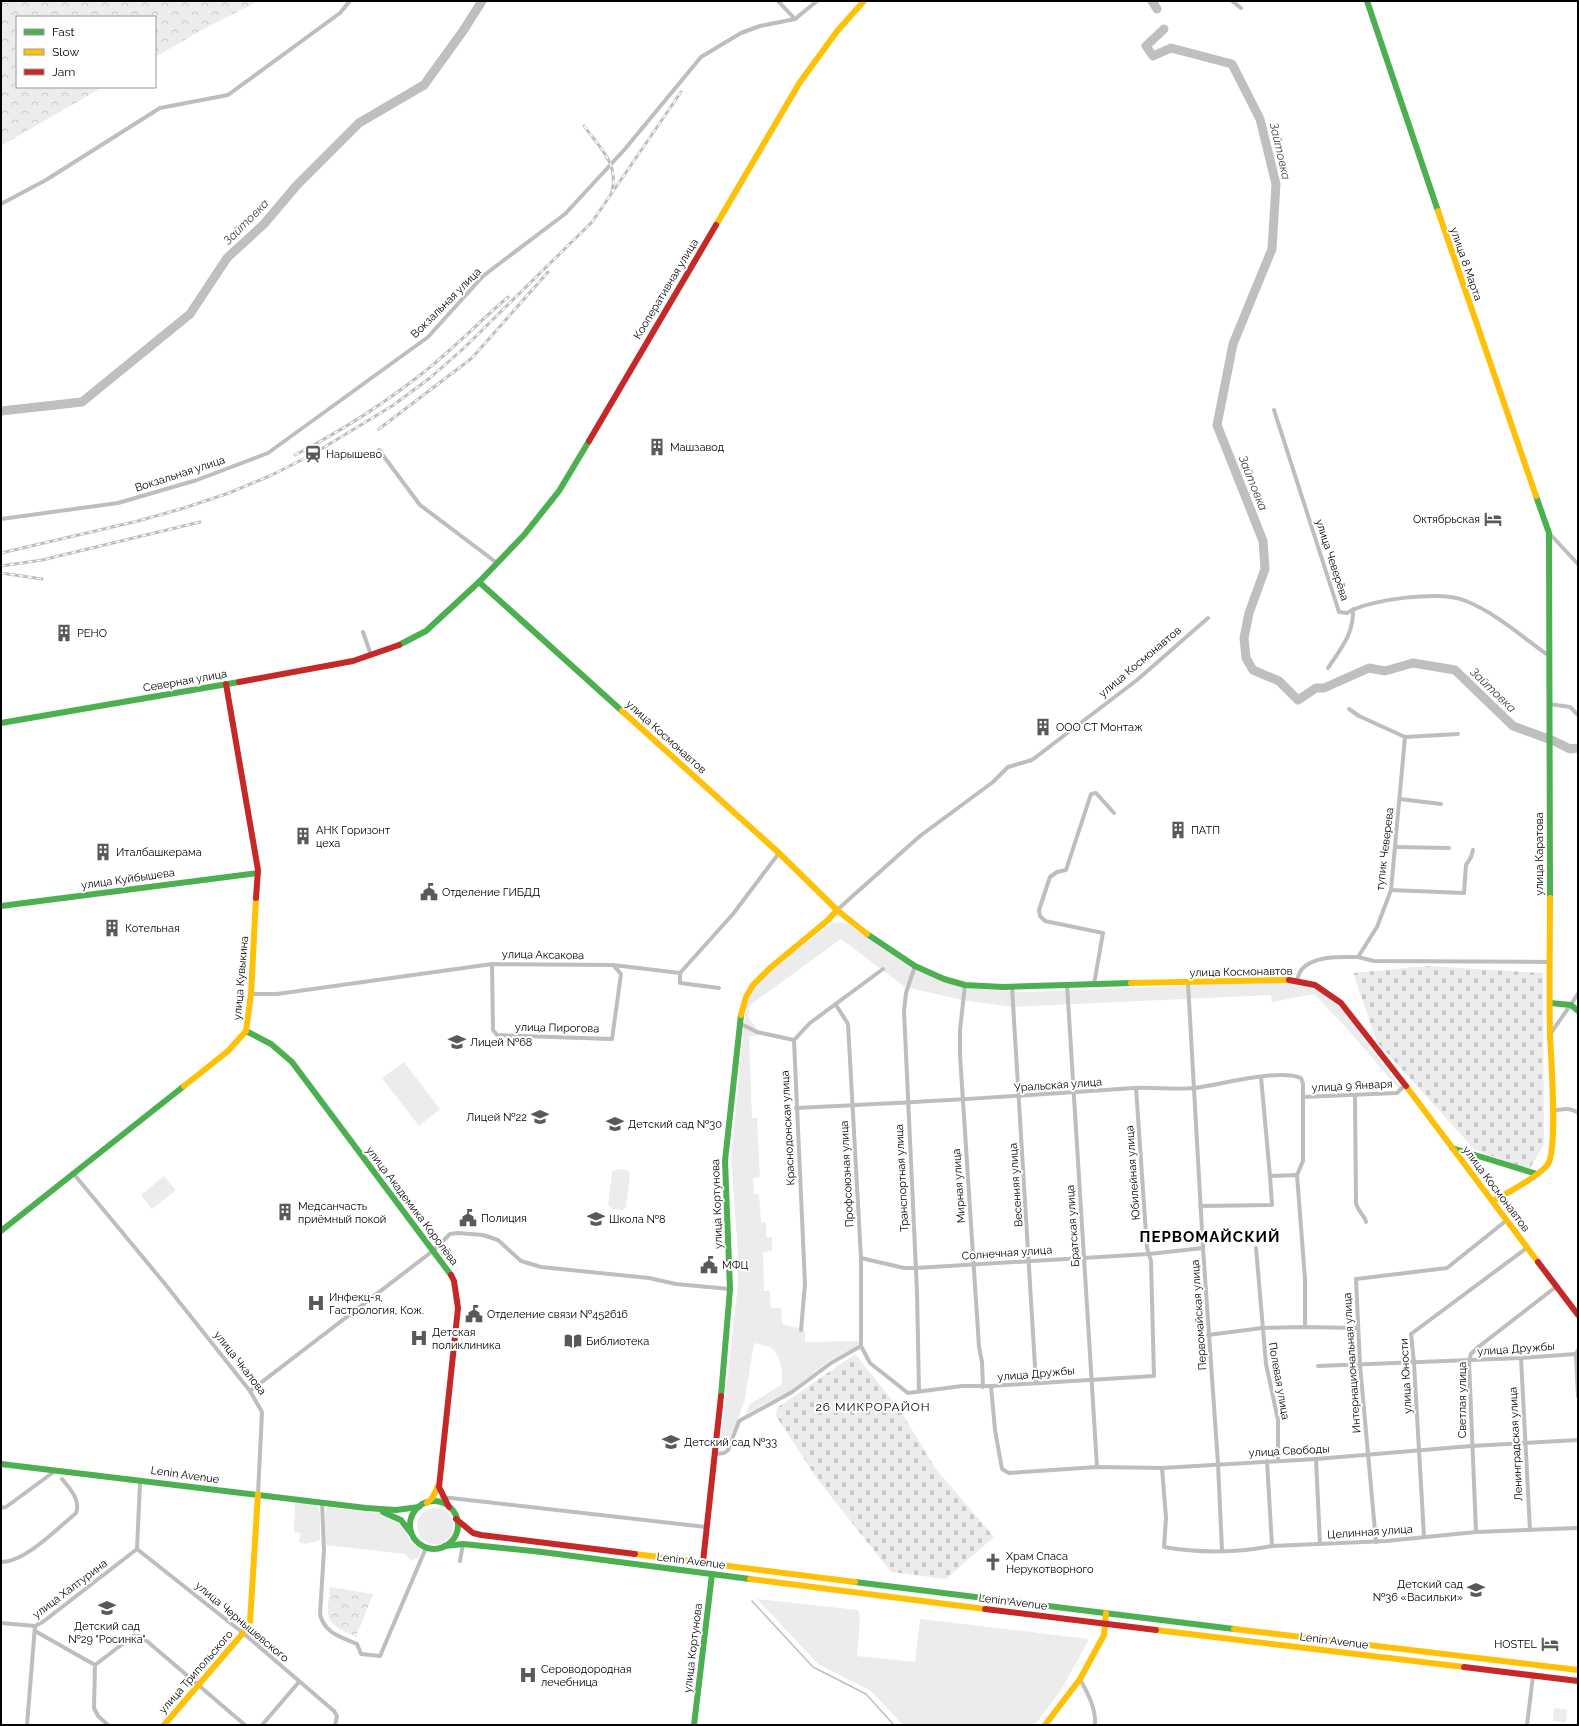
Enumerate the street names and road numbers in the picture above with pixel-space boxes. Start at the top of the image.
street label: улица 8 Марта [1447,226,1485,302]
street label: Кооперативная улица [631,237,701,341]
street label: Вокзальная улица [408,265,484,341]
street label: Вокзальная улица [133,453,227,495]
street label: улица Чеверёва [1313,518,1351,602]
street label: улица Космонавтов [1096,624,1184,700]
street label: Северная улица [142,667,228,695]
street label: улица Космонавтов [623,698,709,776]
street label: тупик Чеверева [1373,807,1397,891]
street label: улица Каратова [1533,812,1546,896]
street label: улица Куйбышева [80,866,176,892]
street label: улица Кувыкина [231,935,251,1021]
street label: улица Аксакова [502,948,584,962]
street label: улица Космонавтов [1189,965,1293,979]
street label: улица Пирогова [515,1021,599,1035]
street label: Краснодонская улица [778,1070,798,1186]
street label: Уральская улица [1014,1075,1102,1095]
street label: улица 9 Января [1311,1077,1393,1095]
street label: Профсоюзная улица [838,1120,856,1228]
street label: Транспортная улица [893,1124,911,1232]
street label: Юбилейная улица [1123,1125,1143,1221]
street label: Весенняя улица [1007,1143,1025,1227]
street label: улица Академика Королёва [363,1144,461,1268]
street label: улица Космонавтов [1460,1144,1532,1234]
street label: Мирная улица [950,1148,968,1224]
street label: улица Кортунова [709,1159,725,1249]
street label: Братская улица [1064,1185,1082,1267]
street label: Солнечная улица [961,1243,1053,1263]
street label: Первомайская улица [1189,1259,1209,1371]
street label: Интернациональная улица [1341,1292,1363,1434]
street label: улица Чкалова [211,1329,269,1397]
street label: улица Юности [1398,1338,1414,1414]
street label: улица Дружбы [1477,1340,1555,1358]
street label: Полевая улица [1266,1341,1292,1421]
street label: Светлая улица [1456,1362,1469,1438]
street label: улица Дружбы [997,1364,1075,1384]
street label: Ленинградская улица [1507,1386,1525,1502]
street label: улица Свободы [1248,1442,1330,1460]
street label: Lenin Avenue [150,1464,221,1486]
street label: Целинная улица [1327,1523,1413,1541]
street label: Lenin Avenue [656,1550,727,1572]
street label: улица Халтурина [30,1557,110,1621]
street label: улица Чернышевского [193,1579,292,1665]
street label: Lenin Avenue [978,1591,1049,1613]
street label: улица Кортунова [681,1603,705,1693]
street label: улица Трипольского [156,1627,236,1716]
street label: Lenin Avenue [1299,1630,1370,1652]

